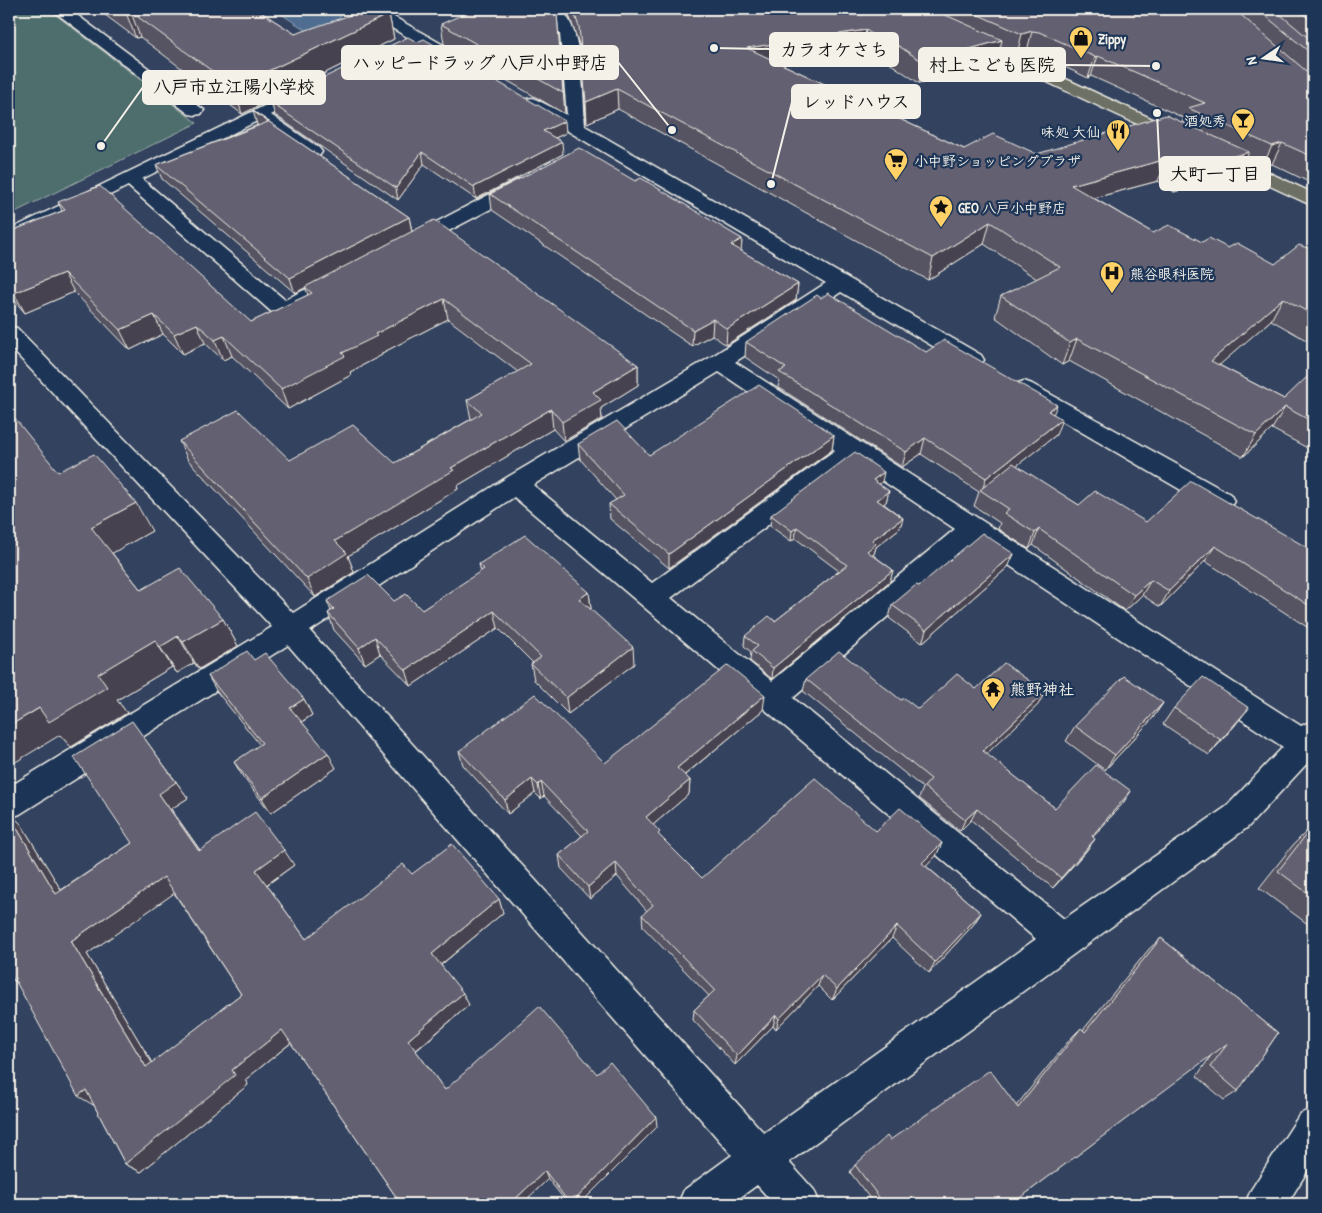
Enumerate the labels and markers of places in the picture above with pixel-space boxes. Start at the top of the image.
shop icon: Zippy [1068,25,1094,59]
place label: Zippy [1098,29,1126,50]
callout: カラオケさち [770,33,898,66]
callout: ハッピードラッグ 八戸小中野店 [342,46,618,79]
callout: 村上こども医院 [919,48,1065,81]
callout: 八戸市立江陽小学校 [143,71,325,104]
callout: レッドハウス [792,85,920,118]
bar icon: 酒処秀 [1230,107,1256,141]
place label: 酒処秀 [1184,111,1226,130]
restaurant icon: 味処 大仙 [1105,118,1131,152]
place label: 味処 大仙 [1041,122,1100,141]
supermarket icon: 小中野ショッピングプラザ [883,147,909,181]
place label: 小中野ショッピングプラザ [914,151,1081,170]
callout: 大町一丁目 [1160,157,1270,190]
place icon: GEO 八戸小中野店 [928,194,954,228]
place label: GEO 八戸小中野店 [958,198,1066,217]
hospital icon: 熊谷眼科医院 [1099,260,1125,294]
place label: 熊谷眼科医院 [1130,264,1214,283]
temple icon: 熊野神社 [980,676,1006,710]
place label: 熊野神社 [1010,678,1074,700]

